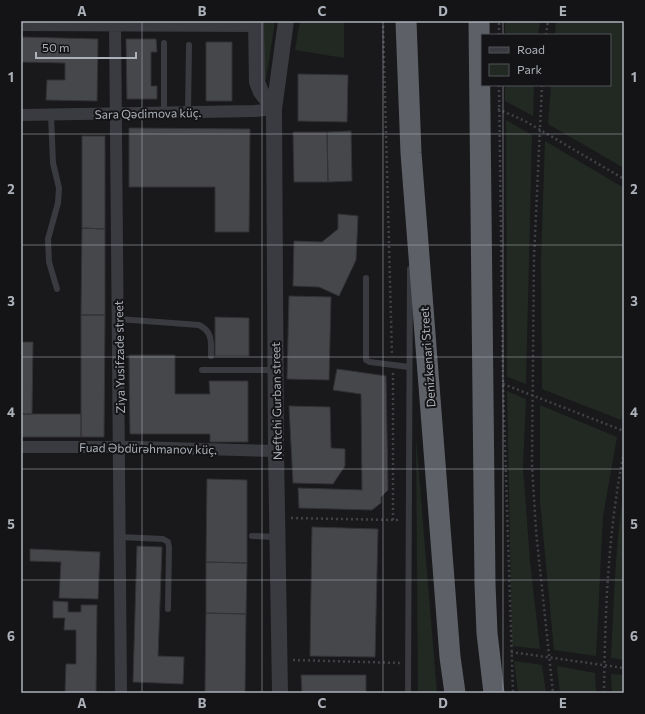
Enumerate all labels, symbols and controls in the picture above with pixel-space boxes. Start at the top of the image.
text: A [77,3,87,19]
text: B [198,3,207,19]
text: C [318,3,327,19]
text: D [438,3,448,19]
text: E [559,3,567,19]
scale bar [36,34,136,60]
legend [481,34,611,86]
text: 50 m [42,40,70,54]
text: Road [517,42,545,56]
text: Park [517,62,543,76]
text: 1 [8,69,14,85]
text: 1 [631,69,637,85]
street label: Sara Qədimova küç. [95,105,202,121]
text: 2 [7,181,15,197]
text: 2 [630,181,638,197]
text: 3 [7,293,15,309]
text: 3 [630,293,638,309]
street label: Ziya Yusifzade street [111,300,127,414]
street label: Denizkenari Street [416,306,438,408]
street label: Neftchi Gurban street [268,342,284,460]
text: 4 [7,404,15,420]
text: 4 [630,404,638,420]
street label: Fuad Əbdürəhmanov küç. [79,440,217,456]
text: 5 [7,516,15,532]
text: 5 [630,516,638,532]
text: 6 [7,628,15,644]
text: 6 [630,628,638,644]
text: A [77,695,87,711]
text: B [198,695,207,711]
text: C [318,695,327,711]
text: D [438,695,448,711]
text: E [559,695,567,711]

